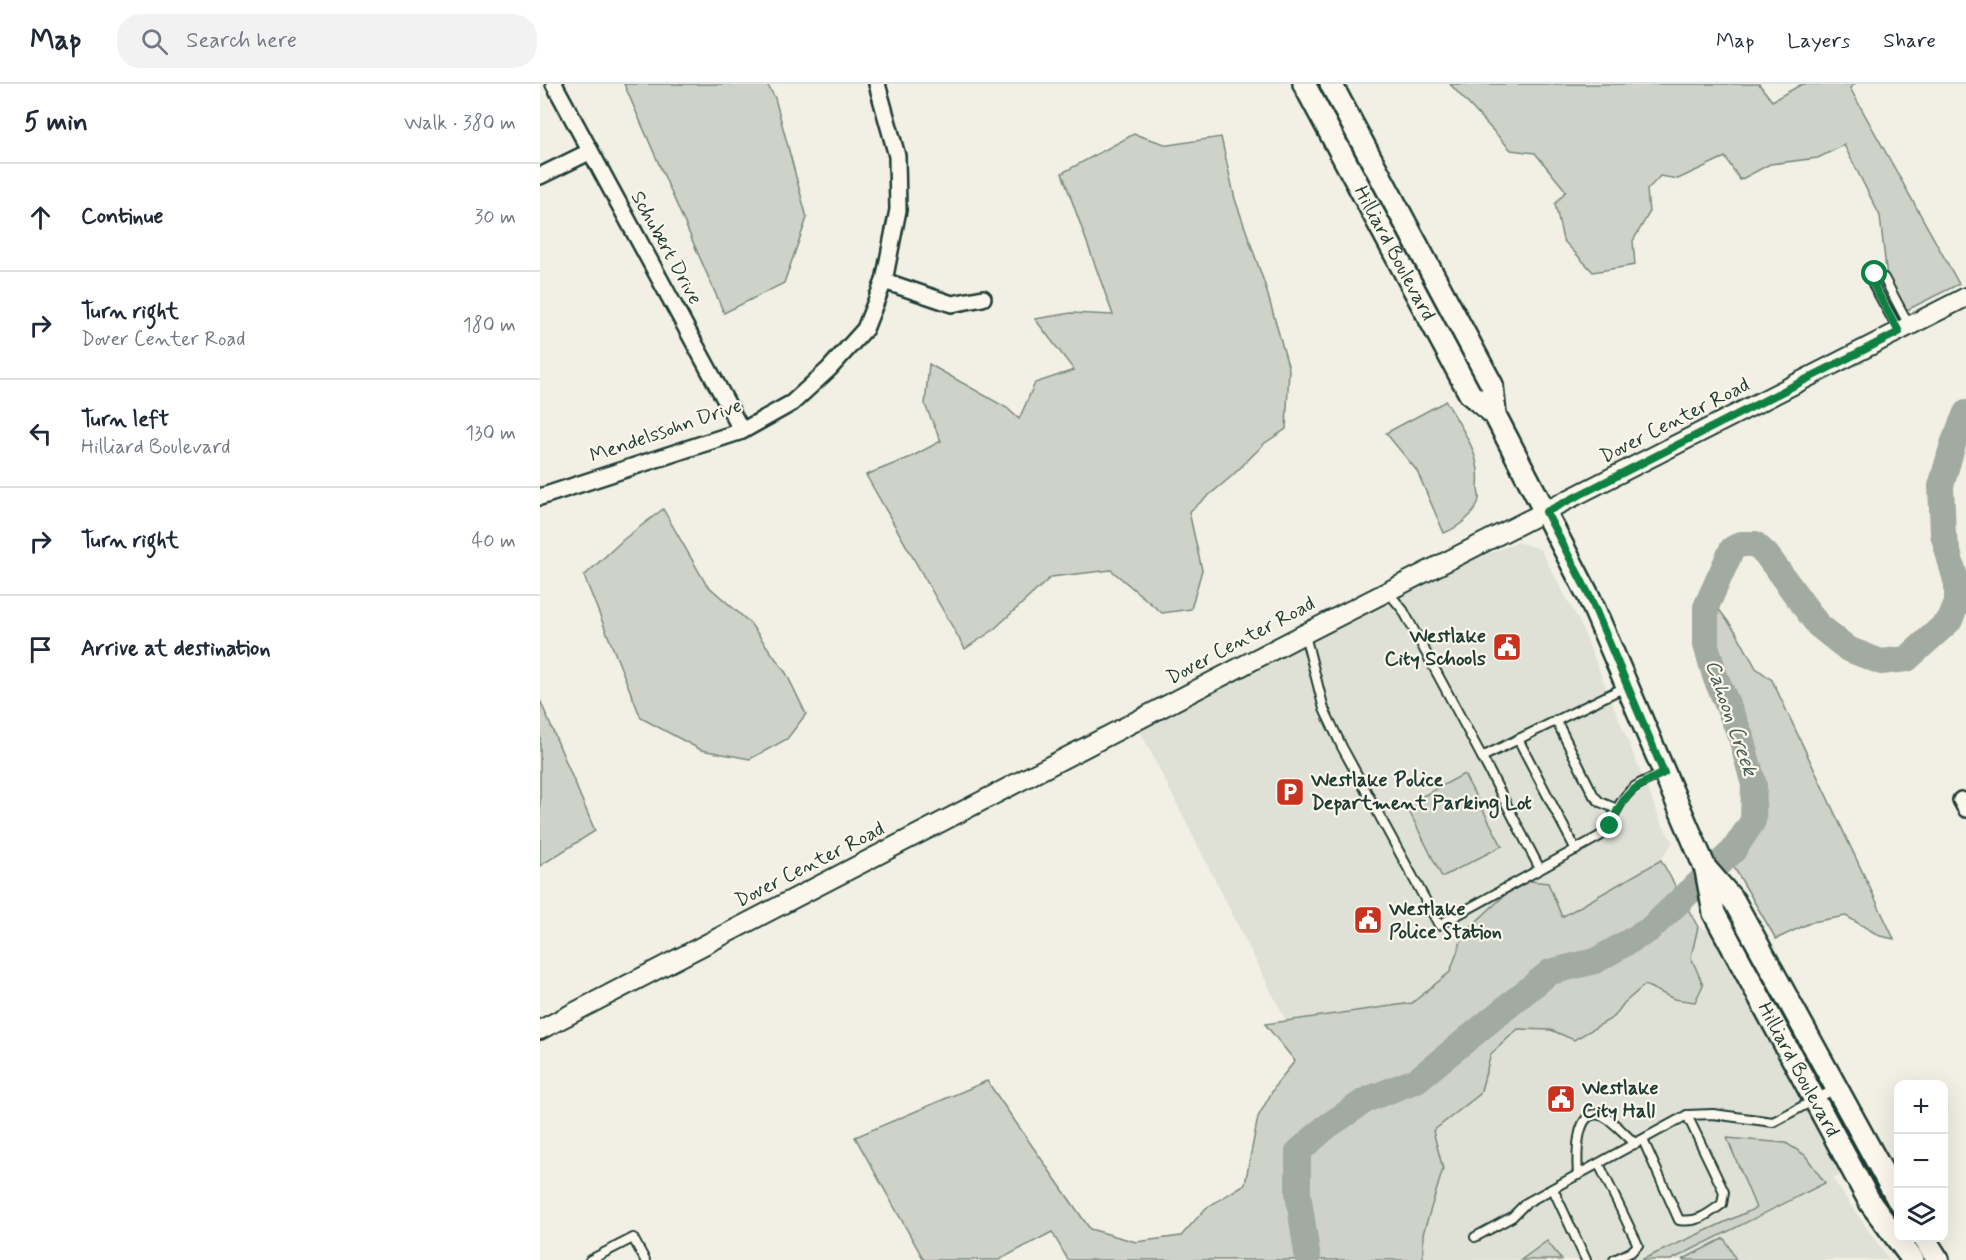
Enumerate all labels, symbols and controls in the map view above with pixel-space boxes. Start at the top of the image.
search box [117,14,537,68]
text: Map [30,23,81,60]
icon: search [138,25,171,58]
text: Search here [186,27,297,55]
text: Map [1716,27,1754,55]
text: Layers [1787,27,1850,55]
text: Share [1883,27,1936,55]
text: 5 min [24,106,88,140]
text: Walk · 380 m [404,110,516,137]
street label: Hilliard Boulevard [1347,181,1442,326]
street label: Schubert Drive [624,186,708,310]
icon: ahead [24,201,57,234]
text: Continue [81,203,163,231]
text: 30 m [474,204,516,231]
route start [1861,260,1887,286]
text: Turn right [81,298,179,326]
icon: right [24,309,57,342]
text: 180 m [463,312,516,339]
text: Dover Center Road [81,326,246,353]
street label: Dover Center Road [1596,372,1754,470]
street label: Mendelssohn Drive [586,392,746,470]
text: Turn left [81,406,169,434]
icon: left [24,417,57,450]
text: 130 m [465,420,516,447]
text: Hilliard Boulevard [81,434,230,461]
icon: right [24,525,57,558]
text: Turn right [81,527,179,555]
text: 40 m [472,528,516,555]
street label: Dover Center Road [1162,590,1320,692]
place label: Westlake City Schools [1384,623,1486,673]
public building icon: Westlake City Schools [1491,631,1523,663]
icon: arrive [24,633,57,666]
text: Arrive at destination [81,635,271,663]
water label: Cahoon Creek [1698,656,1764,781]
place label: Westlake Police Department Parking Lot [1310,767,1532,819]
parking icon: Westlake Police Department Parking Lot [1274,776,1306,808]
route end [1596,812,1622,838]
street label: Dover Center Road [731,816,889,914]
place label: Westlake Police Station [1388,896,1502,946]
public building icon: Westlake Police Station [1352,904,1384,936]
street label: Hilliard Boulevard [1751,998,1846,1142]
place label: Westlake City Hall [1581,1075,1659,1125]
map controls [1894,1080,1948,1242]
button: + [1894,1080,1948,1134]
public building icon: Westlake City Hall [1545,1083,1577,1115]
button: − [1894,1134,1948,1188]
button: layers [1894,1188,1948,1242]

